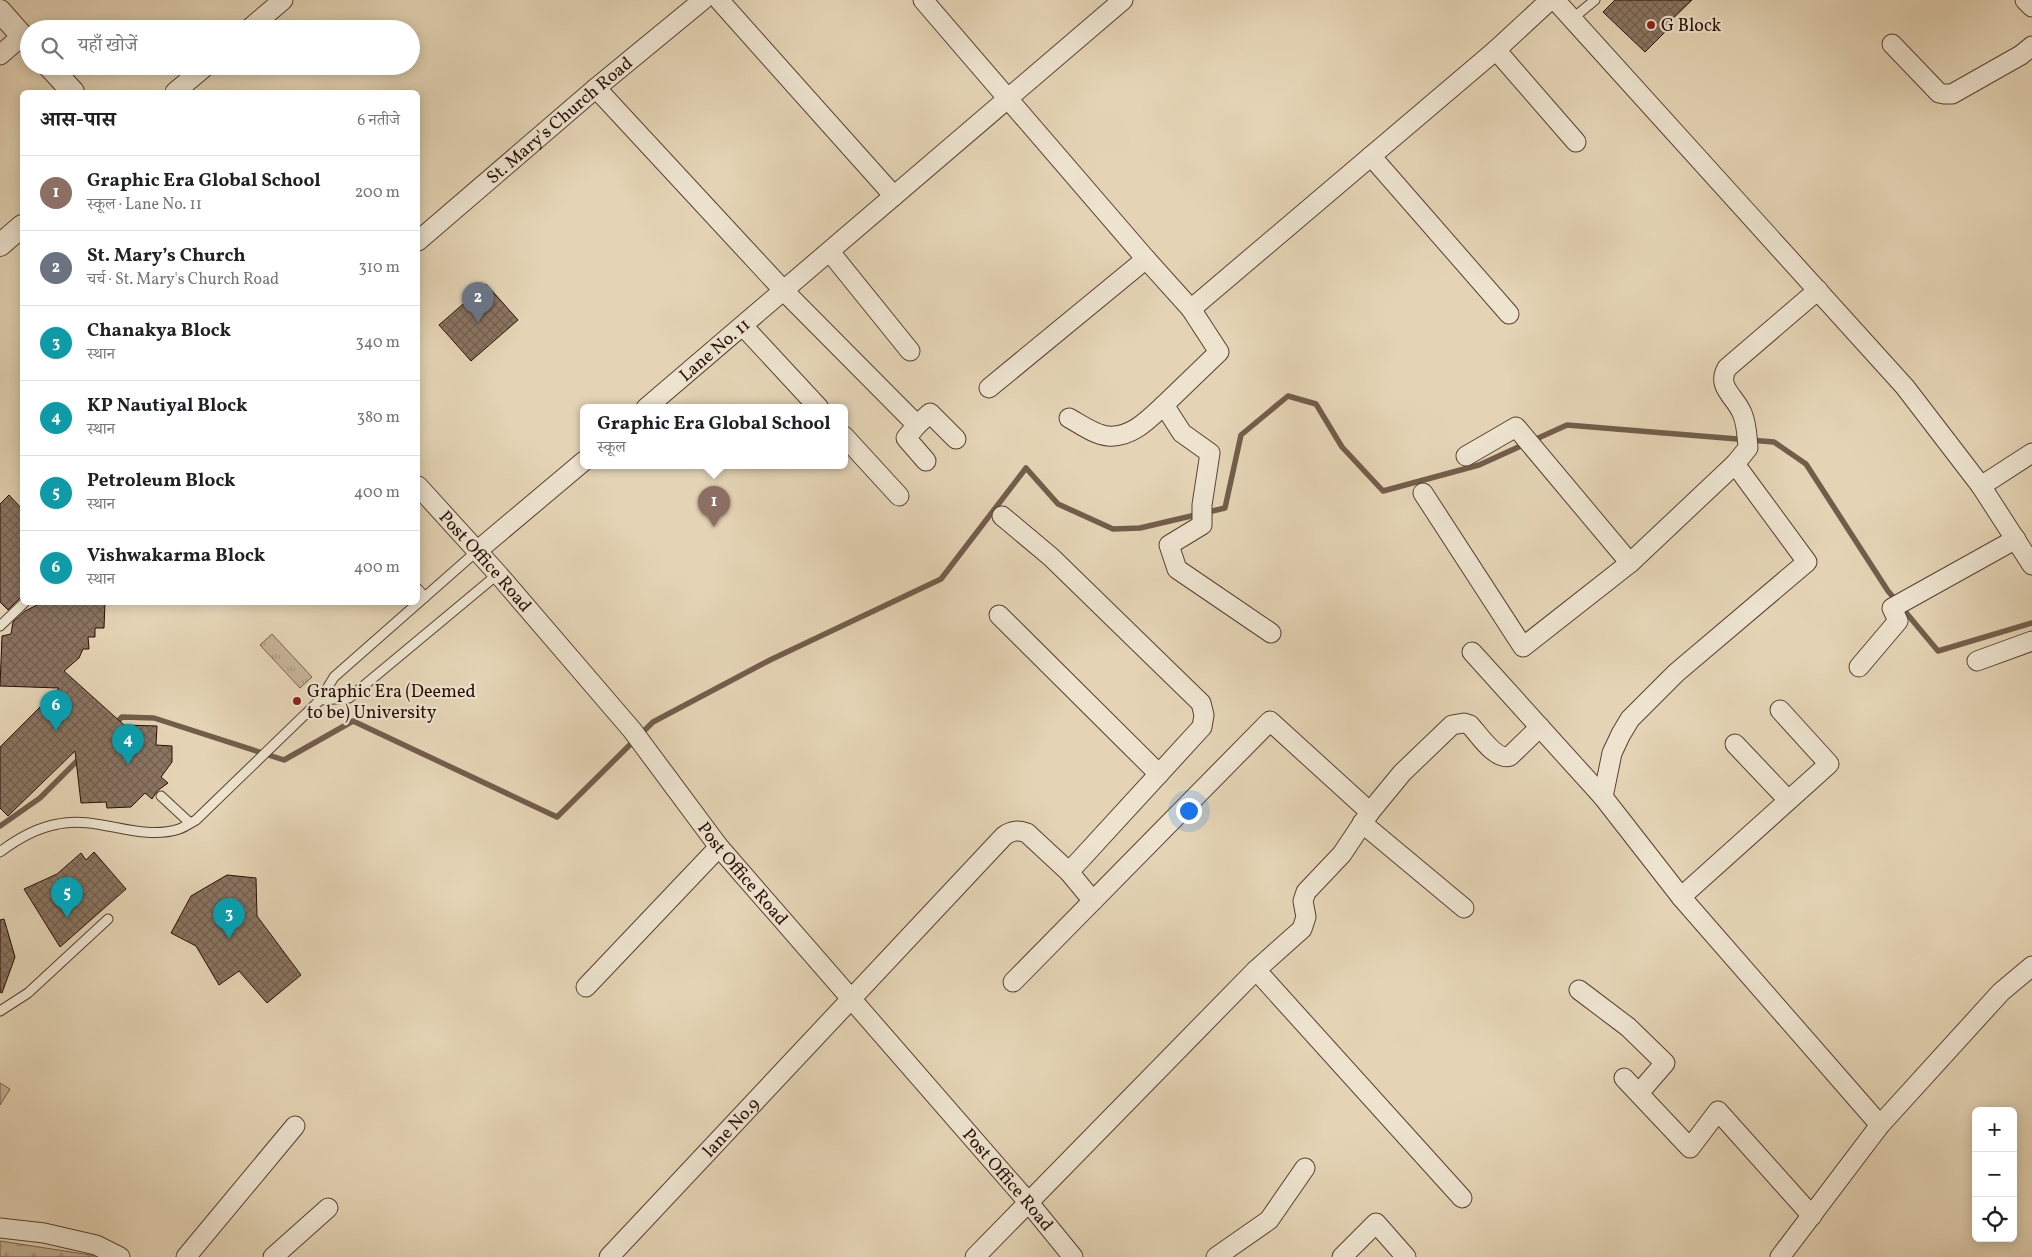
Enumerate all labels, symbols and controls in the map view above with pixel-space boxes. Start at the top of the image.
place label: G Block [1661,14,1722,39]
marker: G Block [1645,19,1657,31]
search box [20,20,420,75]
text: यहाँ खोजें [78,33,137,59]
icon: search [38,34,66,62]
street label: St. Mary's Church Road [482,52,639,191]
text: आस-पास [40,106,116,135]
text: 6 नतीजे [357,110,400,132]
text: Graphic Era Global School [87,168,321,194]
text: 1 [53,182,59,204]
text: 200 m [355,182,400,204]
text: स्कूल · Lane No. 11 [87,194,202,216]
text: St. Mary’s Church [87,243,246,269]
text: 2 [52,257,60,279]
text: 310 m [359,257,400,279]
text: चर्च · St. Mary's Church Road [87,269,279,291]
pin: 2 [462,282,494,323]
street label: Lane No. 11 [674,313,756,388]
text: Chanakya Block [87,318,231,344]
text: 3 [52,332,60,354]
text: 340 m [356,332,400,354]
text: स्थान [87,344,115,366]
text: KP Nautiyal Block [87,393,248,419]
popup [580,404,848,469]
text: 4 [51,407,61,429]
text: 380 m [357,407,400,429]
text: Graphic Era Global School [597,411,831,437]
text: स्थान [87,419,115,441]
text: स्कूल [597,437,626,459]
text: Petroleum Block [87,468,236,494]
text: 5 [52,482,60,504]
text: 400 m [354,482,400,504]
pin: 1 [698,486,730,527]
text: स्थान [87,494,115,516]
street label: Post Office Road [432,506,537,618]
text: Vishwakarma Block [87,543,265,569]
text: 6 [52,557,60,579]
text: 400 m [354,557,400,579]
text: स्थान [87,569,115,591]
place label: Graphic Era (Deemed to be) University [307,680,476,726]
pin: 6 [40,690,72,731]
marker: Graphic Era (Deemed to be) University [291,695,303,707]
pin: 4 [112,724,144,765]
your location [1176,798,1202,824]
street label: Post Office Road [691,817,793,932]
pin: 5 [51,877,83,918]
pin: 3 [213,898,245,939]
street label: lane No.9 [698,1093,766,1164]
map controls [1972,1107,2017,1242]
button: + [1972,1107,2017,1152]
street label: Post Office Road [956,1124,1058,1237]
button: − [1972,1152,2017,1197]
button: locate [1972,1197,2017,1242]

